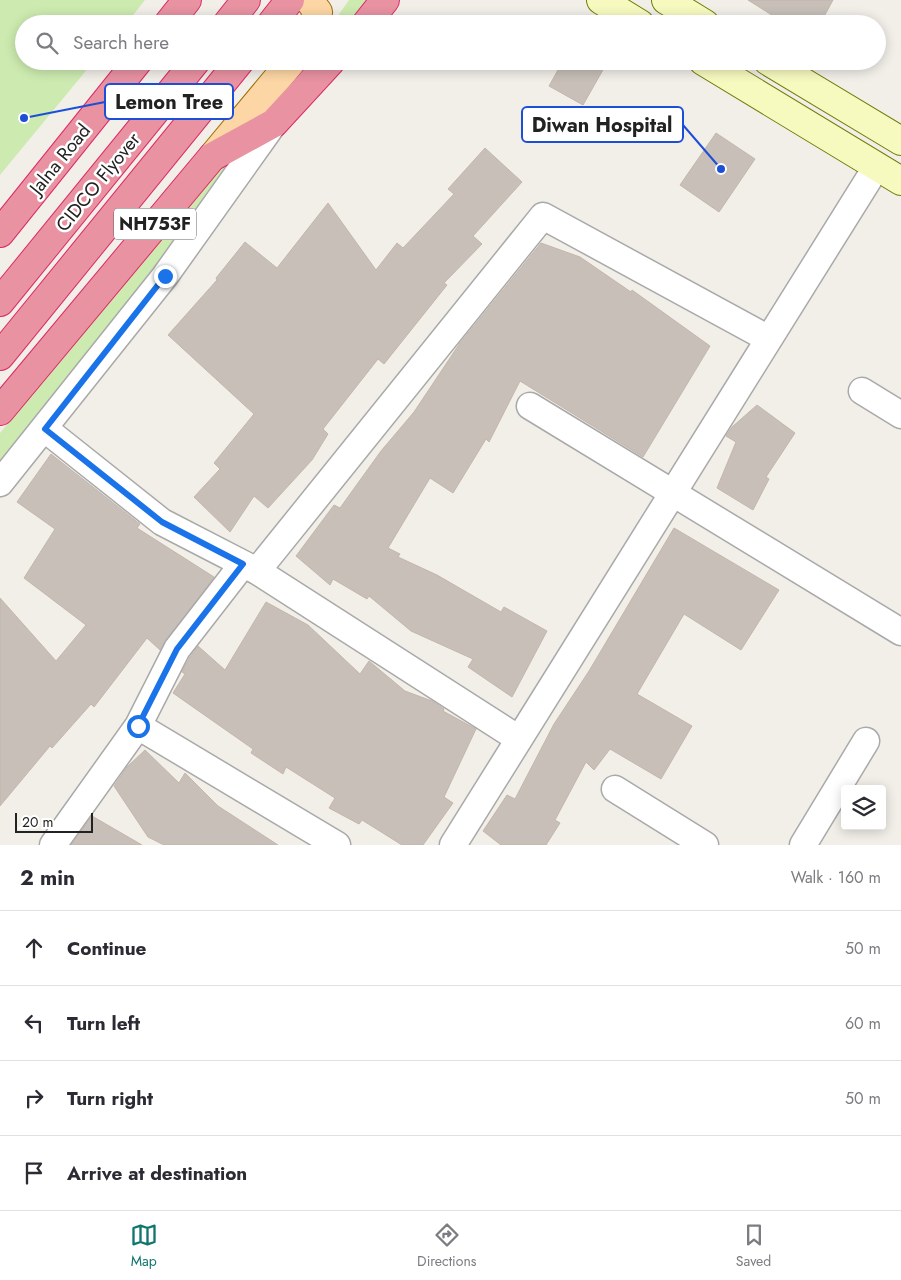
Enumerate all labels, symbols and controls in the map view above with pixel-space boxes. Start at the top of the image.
search box [15,15,886,70]
icon: search [33,29,61,57]
text: Search here [73,29,169,56]
callout: Lemon Tree [105,84,233,119]
text: Lemon Tree [115,88,223,117]
callout: Diwan Hospital [522,107,683,142]
text: Diwan Hospital [532,111,672,140]
street label: Jalna Road [21,118,97,202]
street label: CIDCO Flyover [50,126,147,237]
road number: NH753F [114,208,196,240]
route end [154,265,177,288]
route start [127,715,150,738]
map controls [841,785,886,830]
button: layers [841,785,886,830]
scale bar [15,810,92,833]
text: 20 m [22,812,54,832]
text: 2 min [20,863,75,893]
text: Walk · 160 m [791,866,881,889]
icon: ahead [20,934,48,962]
text: Continue [67,935,146,962]
text: 50 m [845,937,881,960]
icon: left [20,1009,48,1037]
text: Turn left [67,1010,140,1037]
text: 60 m [845,1012,881,1035]
icon: right [20,1084,48,1112]
text: Turn right [67,1085,153,1112]
text: 50 m [845,1087,881,1110]
icon: arrive [20,1159,48,1187]
text: Arrive at destination [67,1160,247,1187]
tab: Map [130,1221,158,1271]
tab: Directions [417,1221,476,1271]
tab: Saved [736,1221,771,1271]

